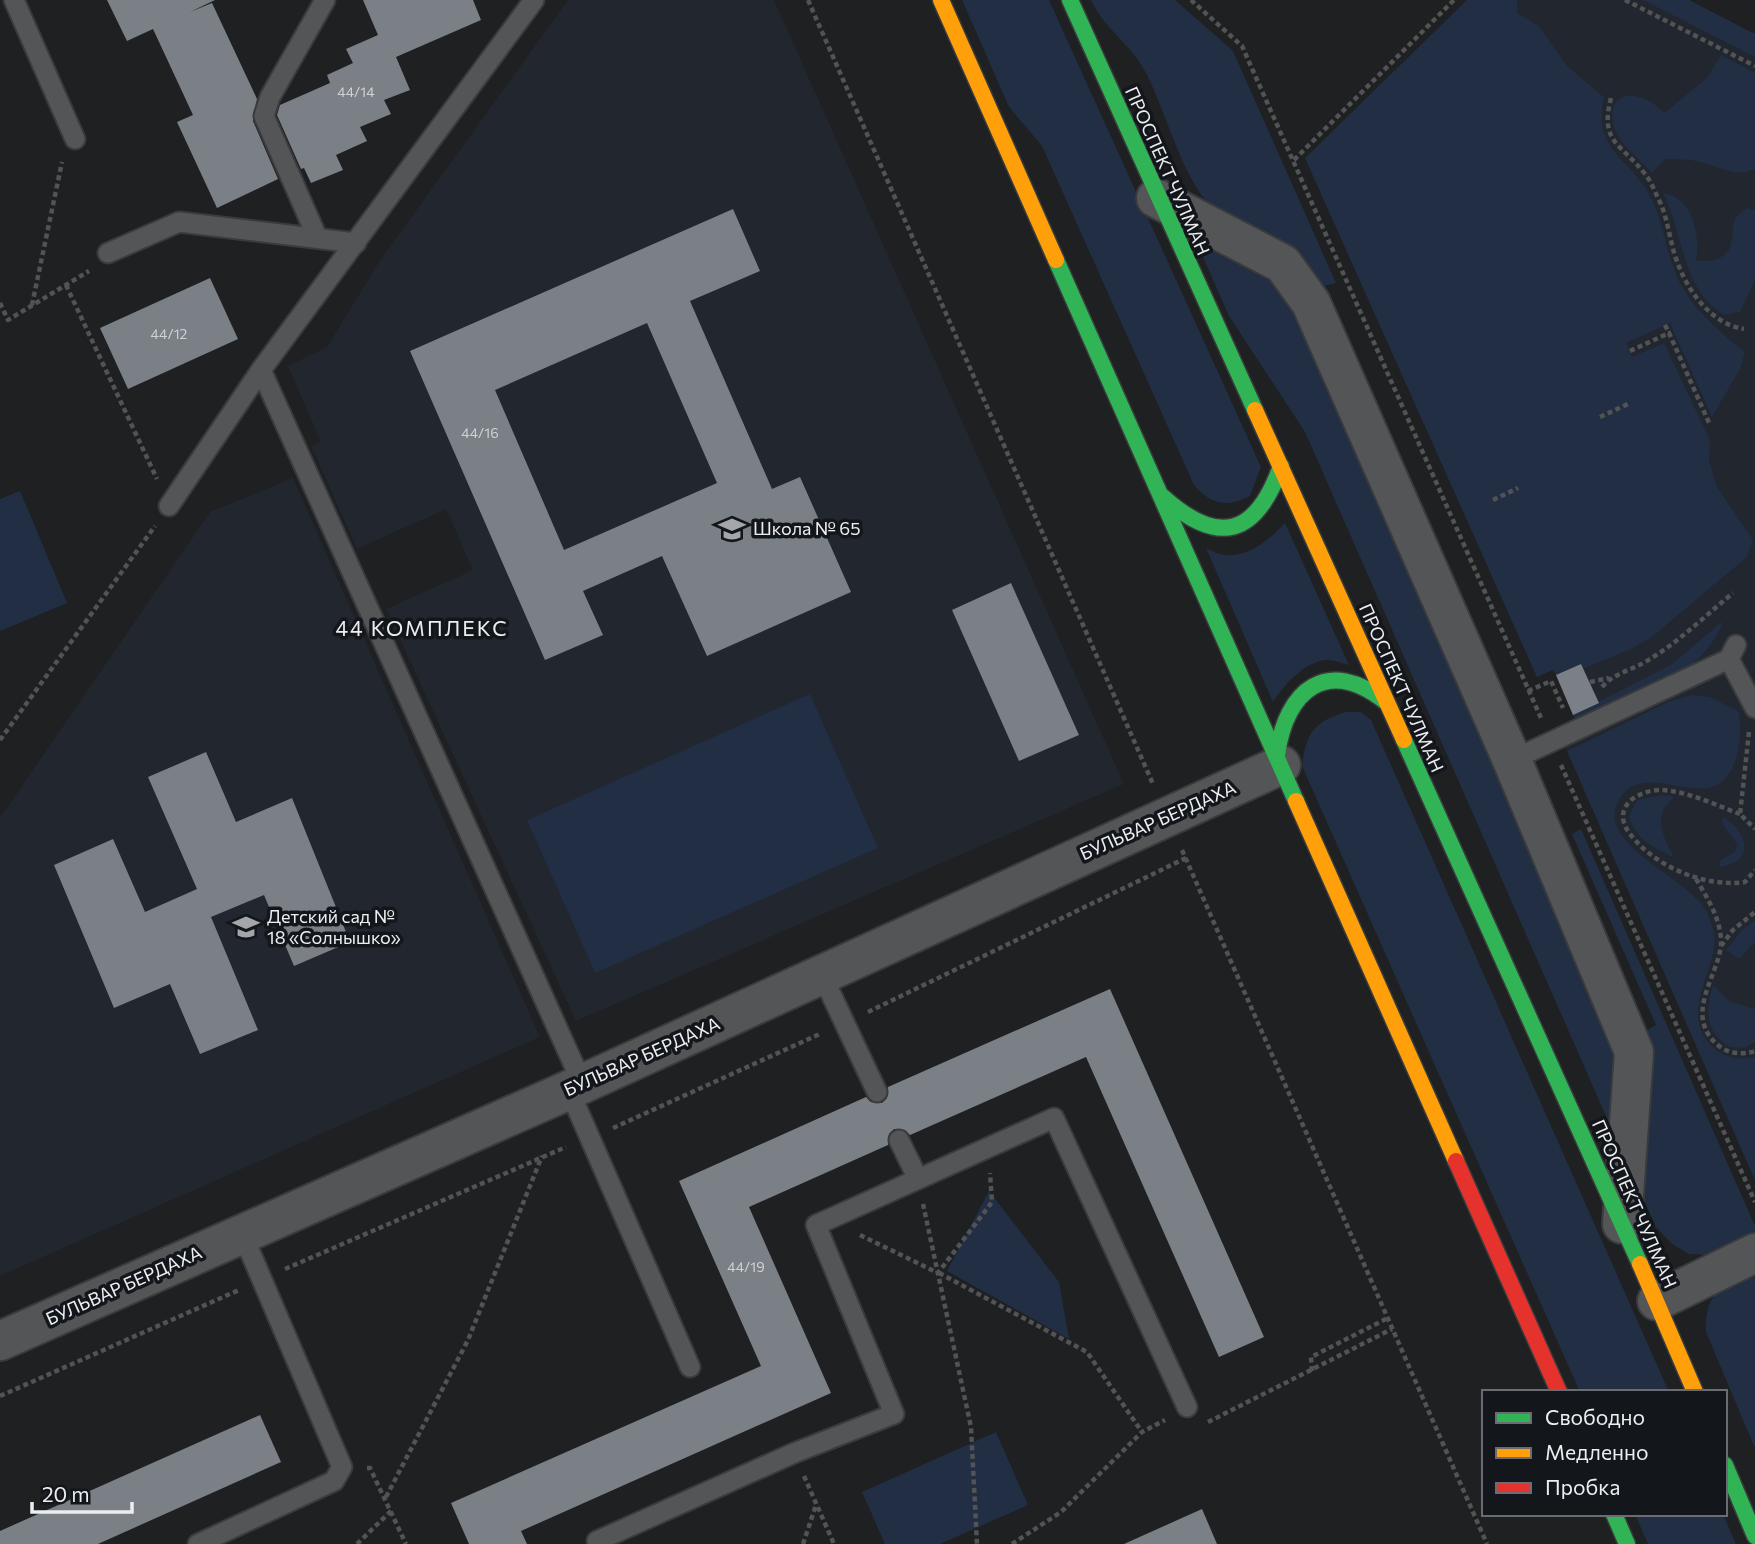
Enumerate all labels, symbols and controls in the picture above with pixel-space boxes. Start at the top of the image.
house number: 44/14 [337,83,375,100]
street label: ПРОСПЕКТ ЧУЛМАН [1121,83,1215,258]
house number: 44/12 [151,325,188,342]
house number: 44/16 [461,424,499,441]
school or university icon: Школа № 65 [717,514,747,544]
place label: Школа № 65 [753,517,861,539]
street label: ПРОСПЕКТ ЧУЛМАН [1355,600,1449,775]
district label: 44 КОМПЛЕКС [335,615,509,640]
street label: БУЛЬВАР БЕРДАХА [1076,776,1239,864]
place label: Детский сад № 18 «Солнышко» [267,905,401,948]
school or university icon: Детский сад № 18 «Солнышко» [231,912,261,942]
street label: БУЛЬВАР БЕРДАХА [560,1012,723,1100]
street label: ПРОСПЕКТ ЧУЛМАН [1588,1116,1682,1291]
street label: БУЛЬВАР БЕРДАХА [42,1241,205,1329]
house number: 44/19 [727,1258,765,1275]
legend [1482,1390,1727,1516]
text: Свободно [1545,1404,1645,1429]
text: Медленно [1545,1439,1649,1464]
scale bar [32,1470,131,1514]
text: Пробка [1545,1474,1620,1499]
text: 20 m [42,1481,90,1506]

